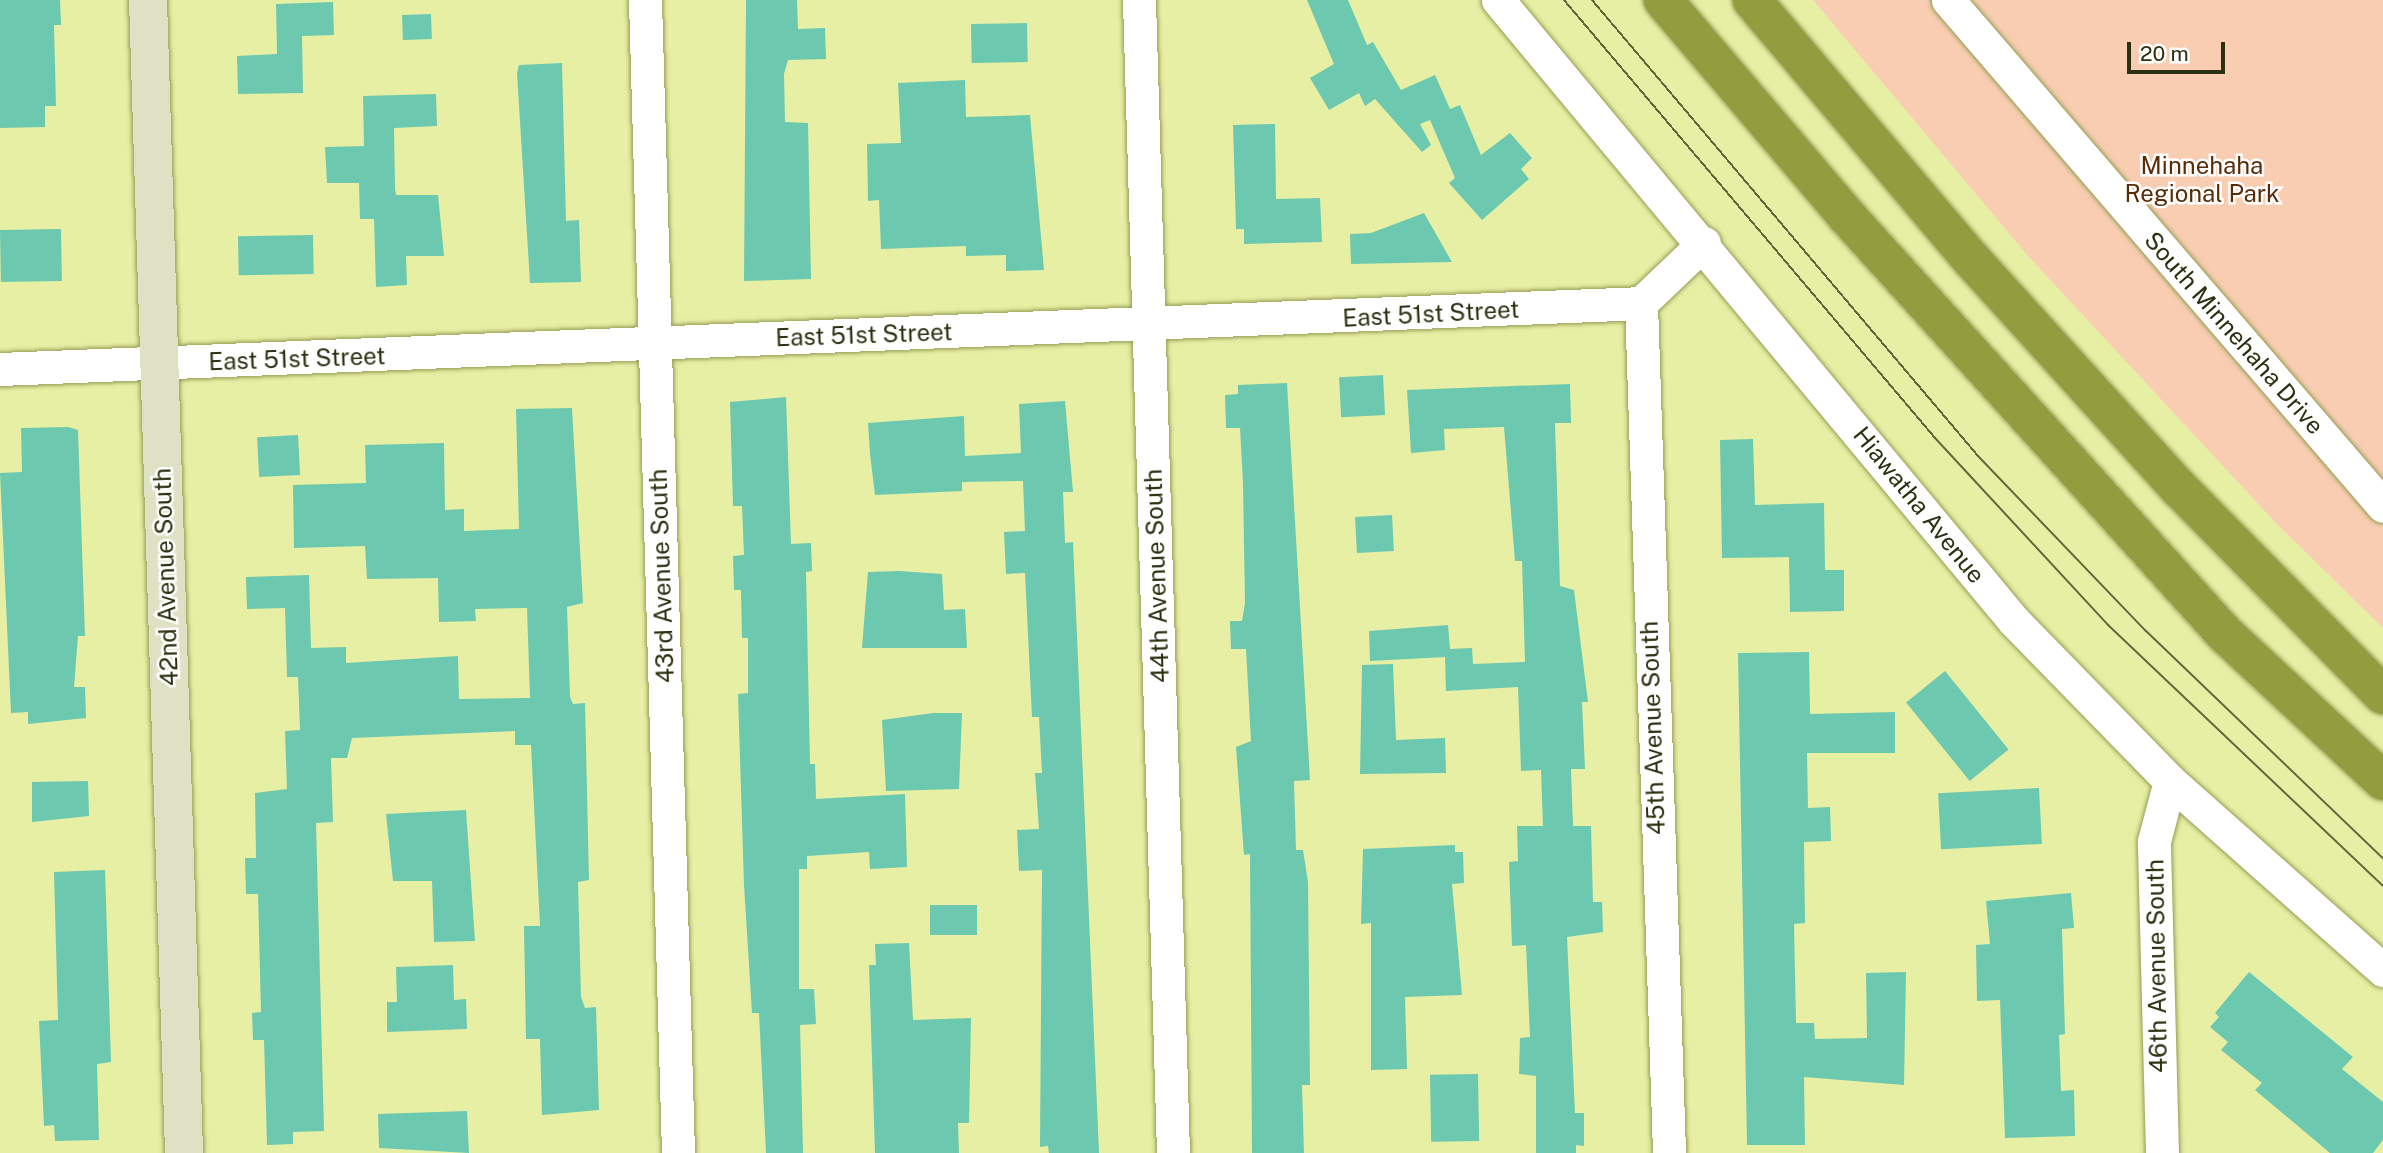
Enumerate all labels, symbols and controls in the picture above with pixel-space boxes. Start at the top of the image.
scale bar [2131,28,2229,72]
text: 20 m [2140,41,2189,66]
park label: Minnehaha Regional Park [2124,152,2280,208]
street label: South Minnehaha Drive [2138,226,2330,440]
street label: East 51st Street [1342,295,1520,333]
street label: East 51st Street [775,318,953,352]
street label: East 51st Street [208,342,386,376]
street label: Hiawatha Avenue [1847,421,1991,589]
street label: 42nd Avenue South [148,467,184,687]
street label: 43rd Avenue South [644,468,680,684]
street label: 44th Avenue South [1139,468,1175,684]
street label: 45th Avenue South [1635,620,1671,836]
street label: 46th Avenue South [2141,859,2173,1073]

